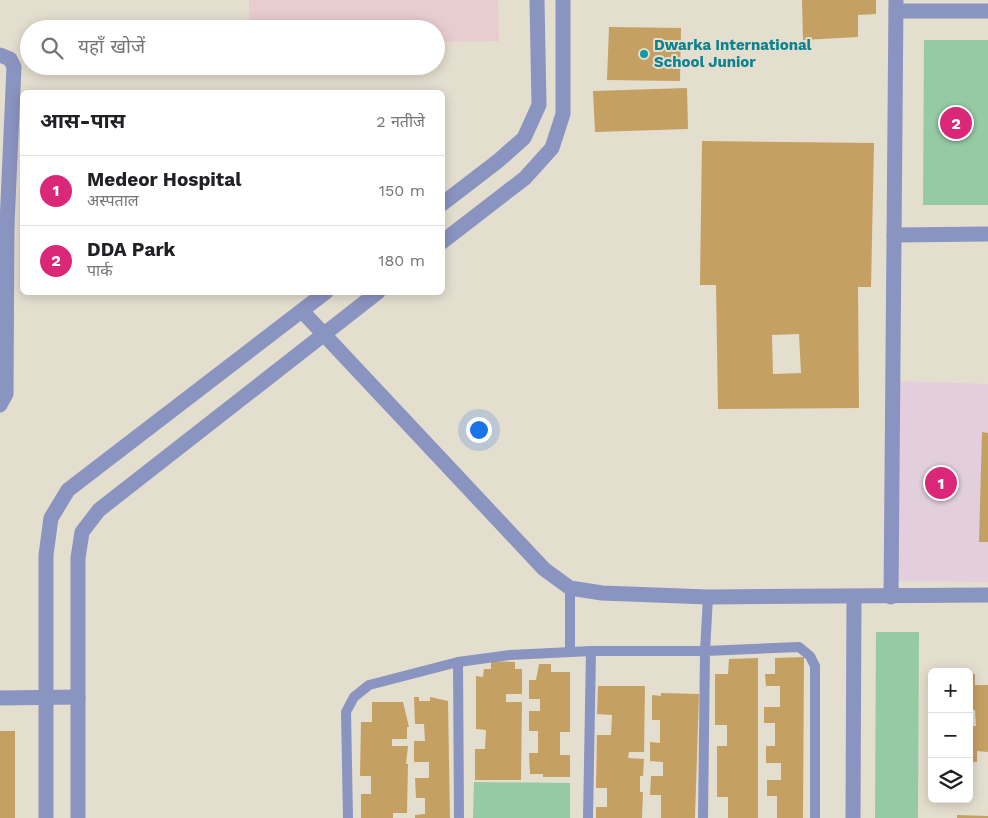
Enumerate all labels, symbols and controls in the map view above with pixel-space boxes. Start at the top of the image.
search box [20,20,445,75]
icon: search [38,34,66,62]
text: यहाँ खोजें [78,35,145,58]
place label: Dwarka International School Junior [654,36,812,71]
marker: Dwarka International School Junior [638,48,650,60]
pin: 2 [940,104,972,142]
text: आस-पास [40,108,125,133]
text: 2 नतीजे [376,112,425,131]
text: Medeor Hospital [87,168,242,191]
text: 1 [53,181,59,200]
text: 150 m [379,181,425,200]
text: अस्पताल [87,191,139,210]
text: DDA Park [87,238,175,261]
text: 2 [51,251,61,270]
text: 180 m [378,251,425,270]
text: पार्क [87,261,113,280]
your location [466,417,492,443]
pin: 1 [925,464,957,502]
map controls [928,668,973,803]
button: + [928,668,973,713]
button: − [928,713,973,758]
button: layers [928,758,973,803]

